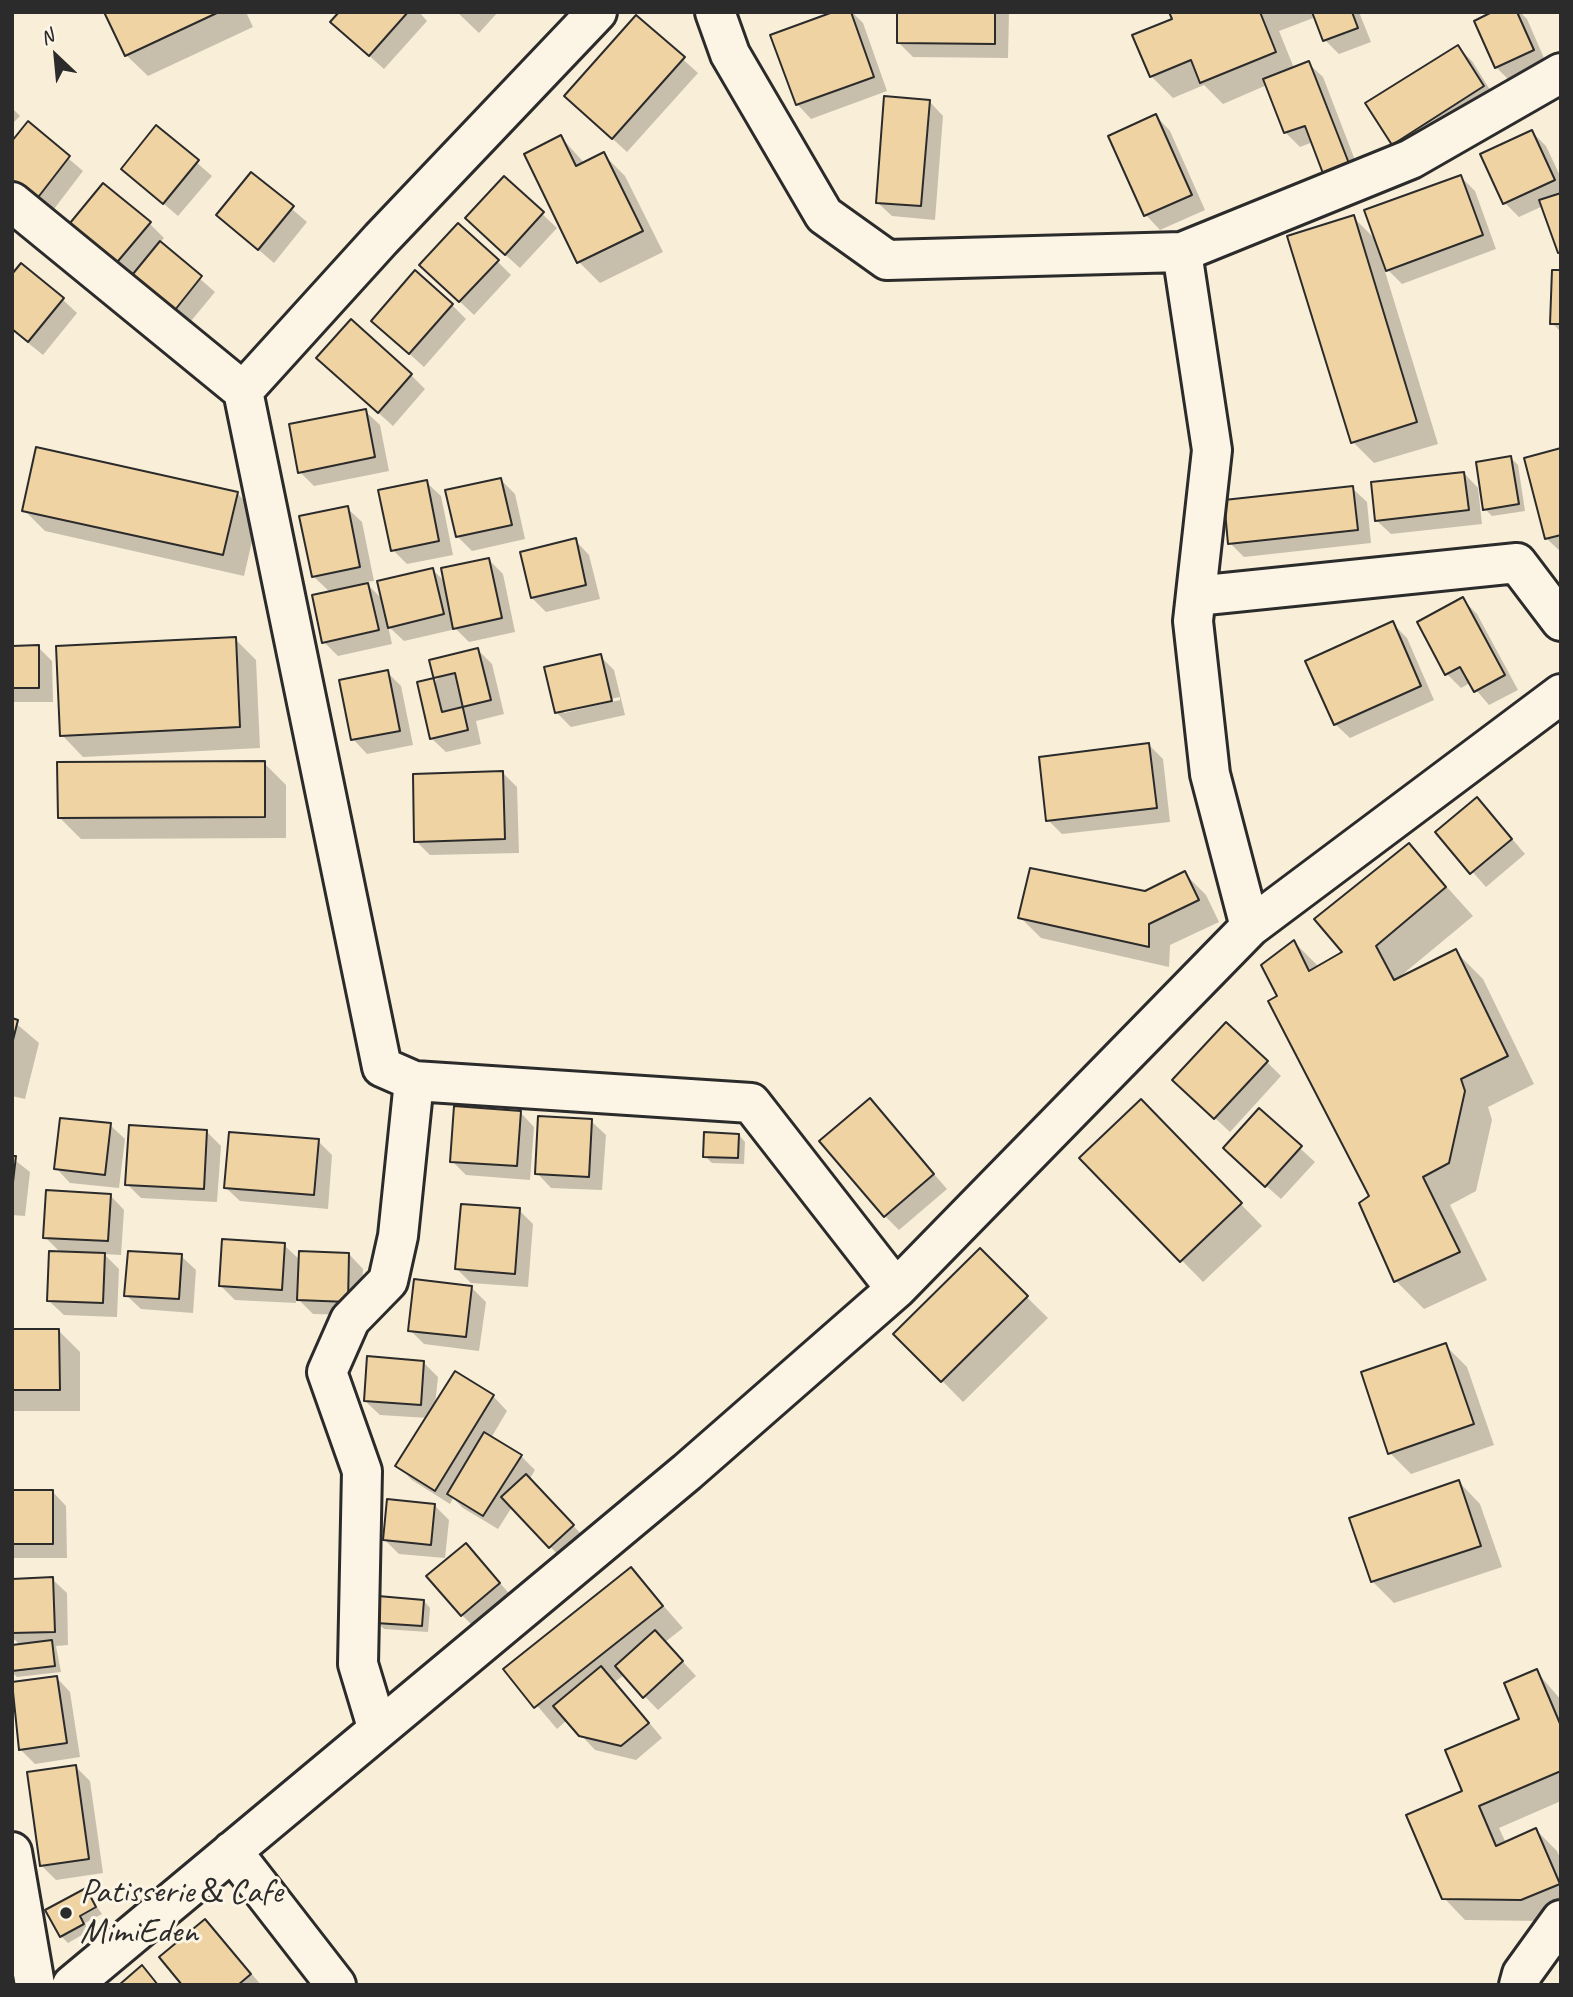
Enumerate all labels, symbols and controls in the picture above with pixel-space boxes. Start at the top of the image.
north arrow [21,21,91,91]
text: N [36,24,57,50]
place label: Patisserie＆Cafe MimiEden [80,1872,283,1954]
marker: Patisserie＆Cafe MimiEden [58,1905,74,1921]

